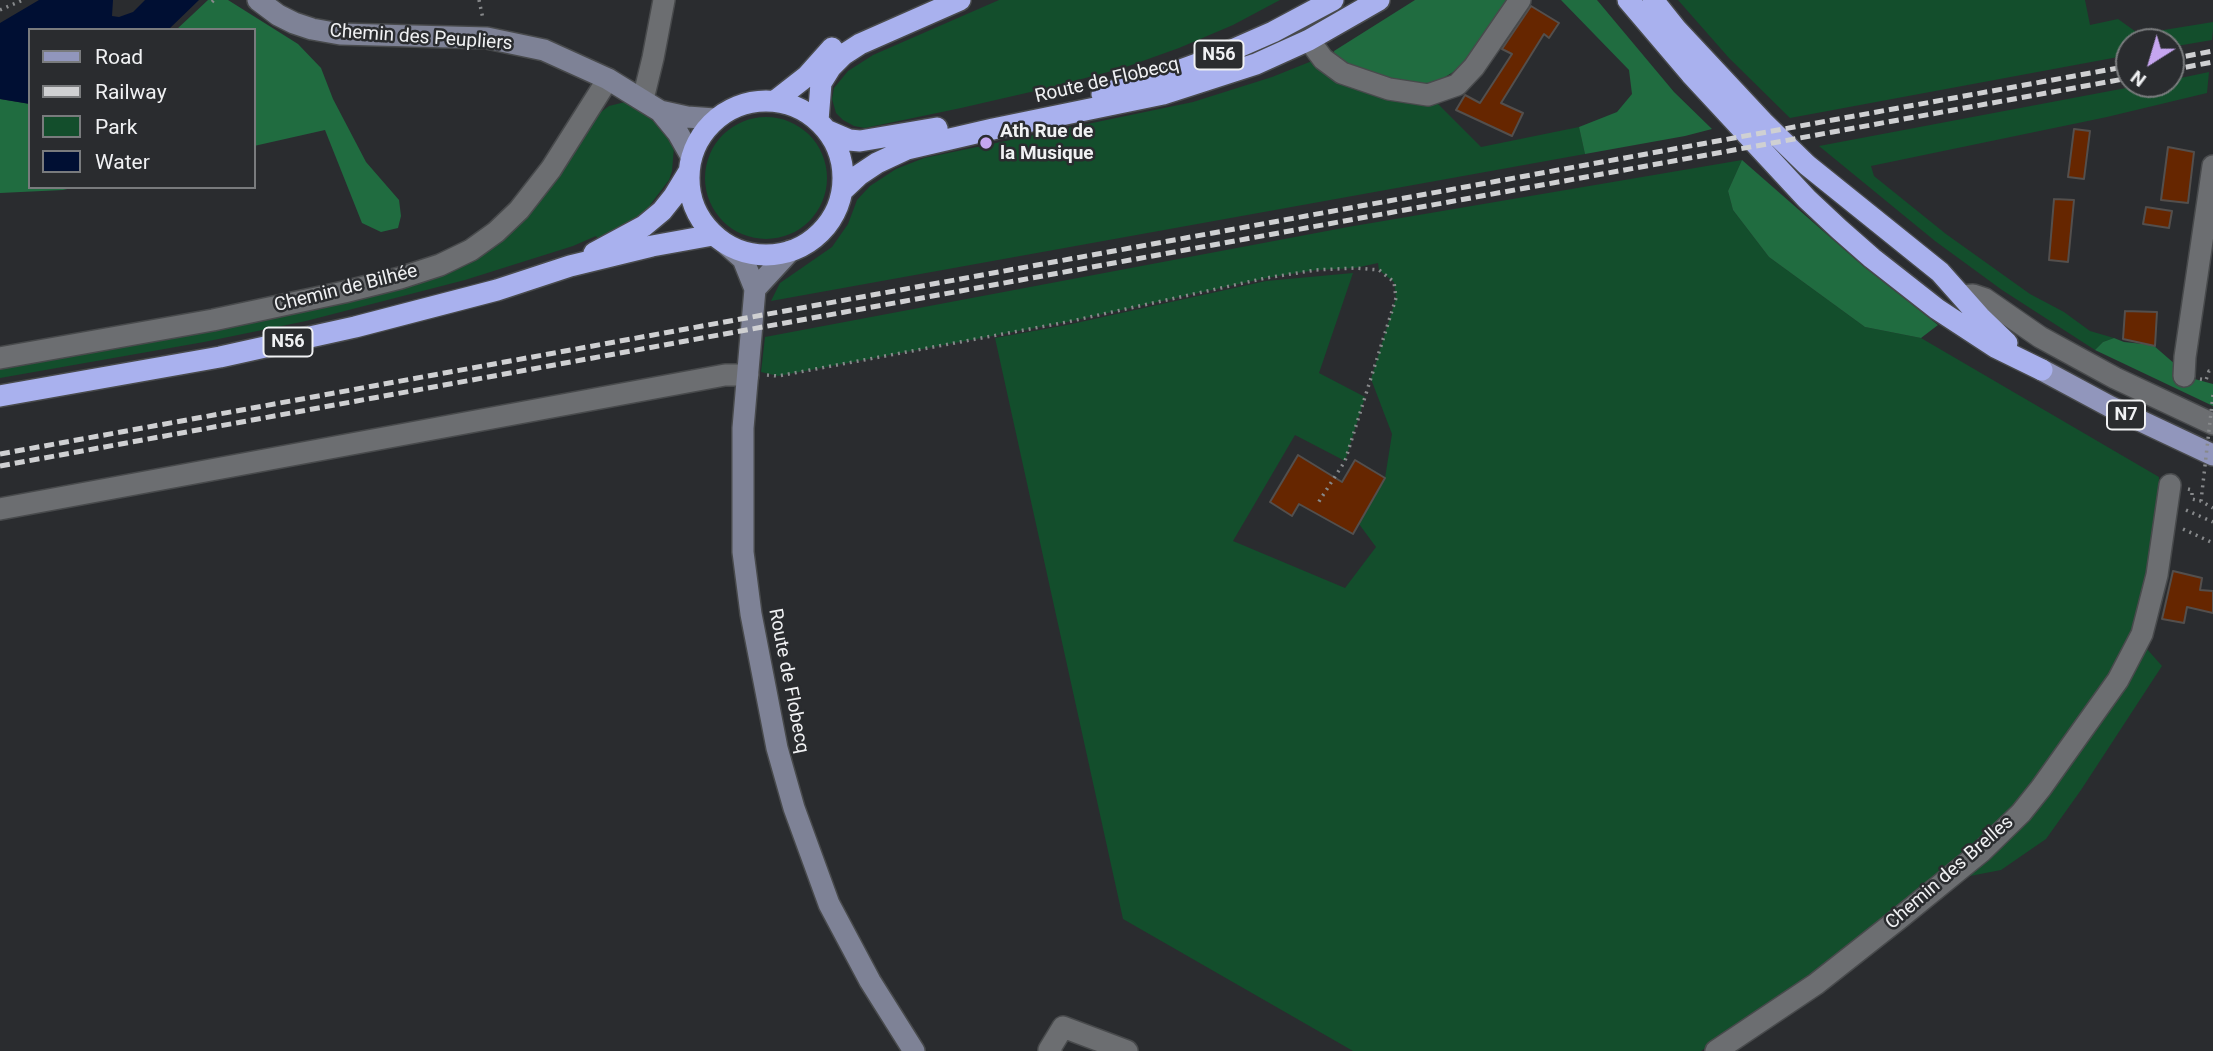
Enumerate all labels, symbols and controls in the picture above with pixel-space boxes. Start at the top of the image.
street label: Chemin des Peupliers [329,20,513,56]
legend [28,28,256,189]
north arrow [2115,28,2185,98]
road number: N56 [1194,40,1244,70]
text: Road [95,45,143,69]
street label: Route de Flobecq [1033,53,1181,109]
text: N [2126,65,2151,92]
text: Railway [95,80,167,104]
text: Park [95,115,137,139]
place label: Ath Rue de la Musique [1000,121,1094,165]
marker: Ath Rue de la Musique [978,135,994,151]
text: Water [95,150,150,174]
street label: Chemin de Bilhée [272,260,420,318]
road number: N56 [264,328,312,356]
road number: N7 [2107,400,2145,430]
street label: Route de Flobecq [763,607,813,755]
street label: Chemin des Brelles [1881,811,2019,935]

